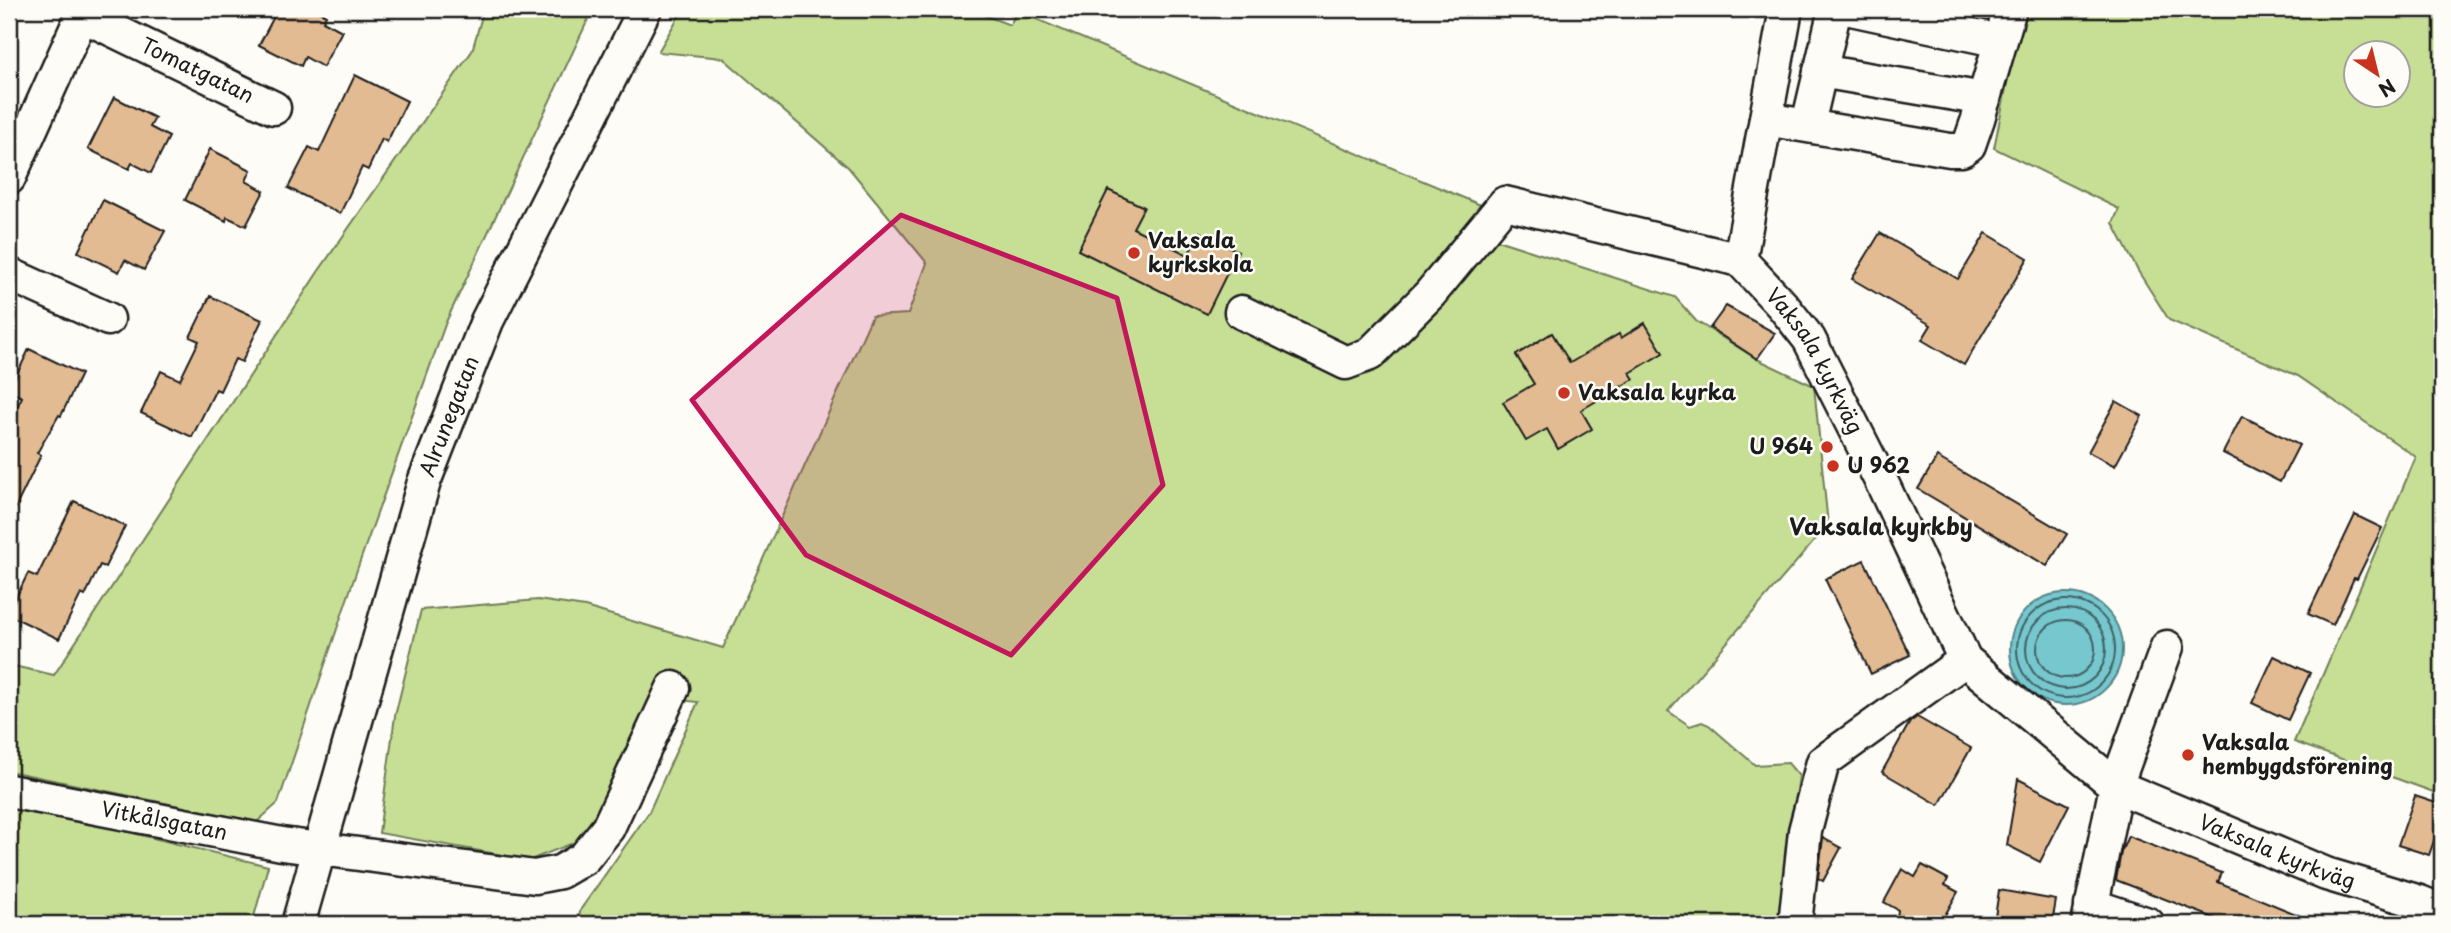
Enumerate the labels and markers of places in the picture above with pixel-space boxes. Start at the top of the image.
place label: Vaksala kyrkskola [1148,223,1253,279]
marker: Vaksala kyrkskola [1126,245,1142,261]
place label: Vaksala kyrka [1578,375,1737,407]
marker: Vaksala kyrka [1556,385,1572,401]
place label: U 964 [1749,429,1813,461]
marker: U 964 [1819,439,1835,455]
place label: U 962 [1847,448,1910,480]
marker: U 962 [1825,458,1841,474]
place label: Vaksala hembygdsförening [2202,725,2393,781]
marker: Vaksala hembygdsförening [2180,747,2196,763]

